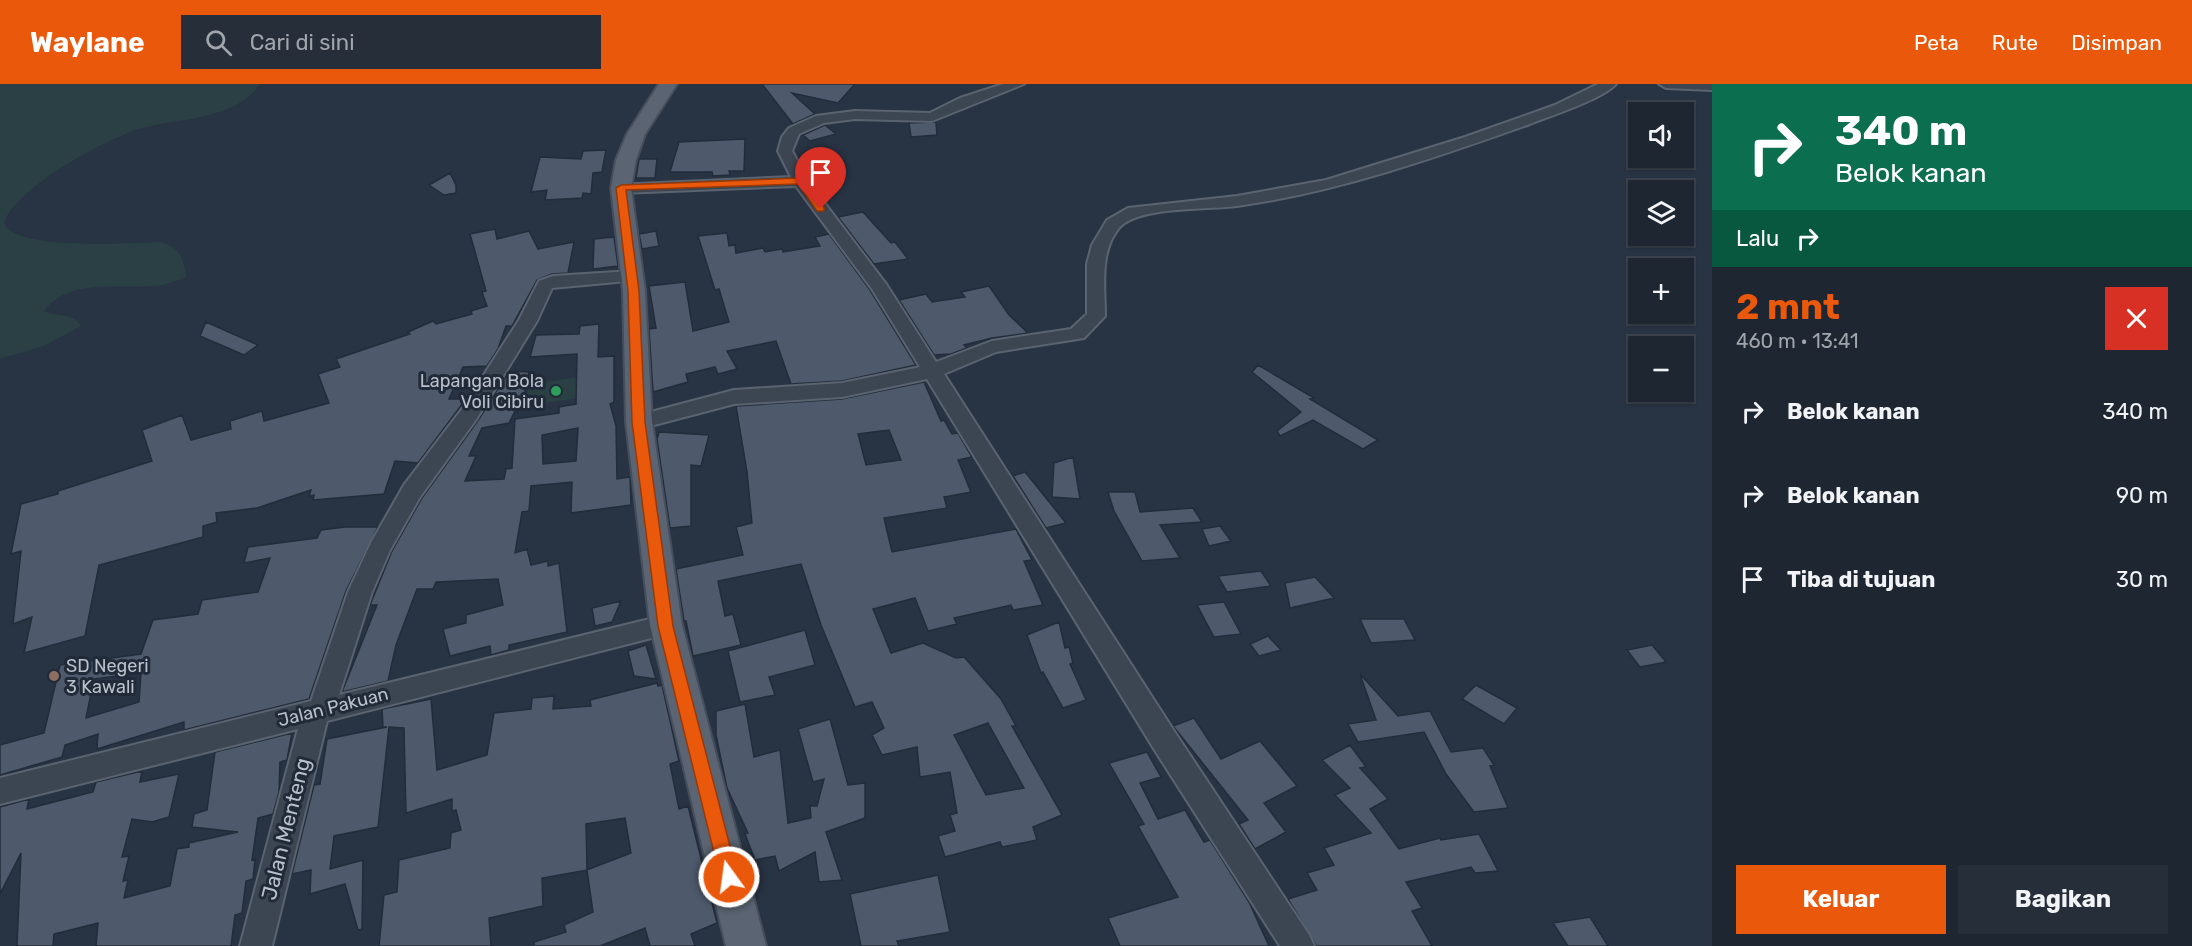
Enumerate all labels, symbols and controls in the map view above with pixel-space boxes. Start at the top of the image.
search box [181,15,601,69]
text: Waylane [30,26,145,59]
icon: search [202,26,235,59]
text: Cari di sini [250,29,355,56]
text: Peta [1914,30,1959,55]
text: Rute [1992,30,2038,55]
text: Disimpan [2071,30,2162,55]
map controls [1628,102,1694,402]
button: sound [1628,102,1694,168]
text: 340 m [1835,106,1967,156]
icon: right [1736,108,1814,186]
pin [795,147,846,209]
icon: arrive [804,156,837,189]
text: Belok kanan [1835,157,1987,189]
button: layers [1628,180,1694,246]
icon: right [1791,222,1824,255]
text: Lalu [1736,225,1779,252]
button: + [1628,258,1694,324]
text: 2 mnt [1736,285,1840,328]
button: close [2105,287,2168,350]
text: 460 m · 13:41 [1736,329,1859,353]
button: − [1628,336,1694,402]
place label: Lapangan Bola Voli Cibiru [420,370,544,413]
marker: Lapangan Bola Voli Cibiru [549,384,563,398]
icon: right [1736,395,1769,428]
text: Belok kanan [1787,398,1920,425]
text: 340 m [2102,398,2168,425]
icon: right [1736,479,1769,512]
text: Belok kanan [1787,482,1920,509]
text: 90 m [2116,482,2168,509]
icon: arrive [1736,563,1769,596]
text: Tiba di tujuan [1787,566,1935,593]
text: 30 m [2116,566,2168,593]
place label: SD Negeri 3 Kawali [66,655,149,698]
marker: SD Negeri 3 Kawali [47,669,61,683]
street label: Jalan Pakuan [275,683,391,731]
street label: Jalan Menteng [256,755,315,903]
position arrow [697,845,761,909]
button: Keluar [1736,865,1946,934]
button: Bagikan [1958,865,2168,934]

